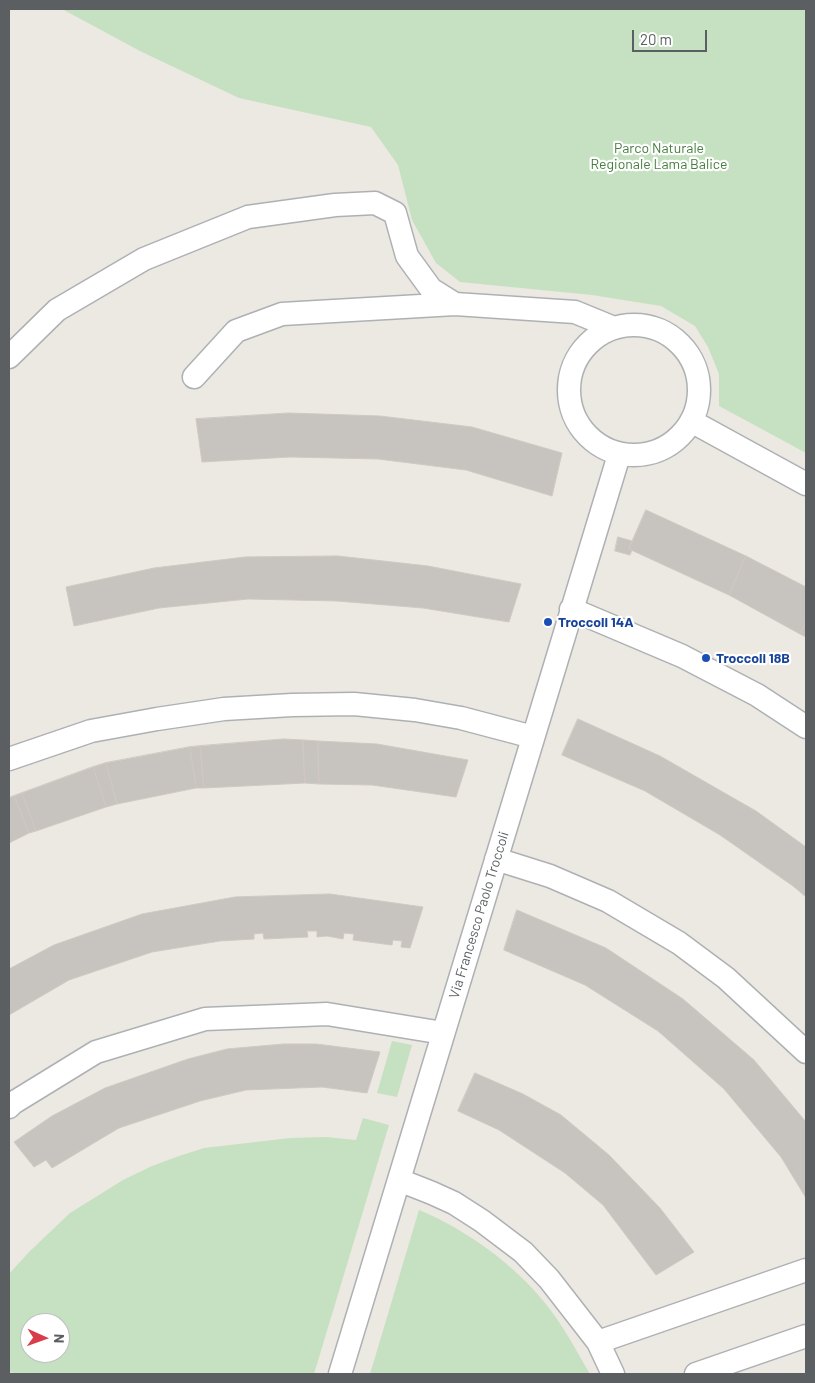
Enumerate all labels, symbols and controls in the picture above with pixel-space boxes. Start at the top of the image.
scale bar [635,20,710,52]
text: 20 m [640,30,672,48]
park label: Parco Naturale Regionale Lama Balice [591,140,727,172]
place label: Troccoli 14A [558,614,634,630]
marker: Troccoli 14A [542,616,554,628]
place label: Troccoli 18B [716,650,790,666]
marker: Troccoli 18B [700,652,712,664]
street label: Via Francesco Paolo Troccoli [446,830,512,1000]
north arrow [20,1313,70,1363]
text: N [51,1334,68,1343]

